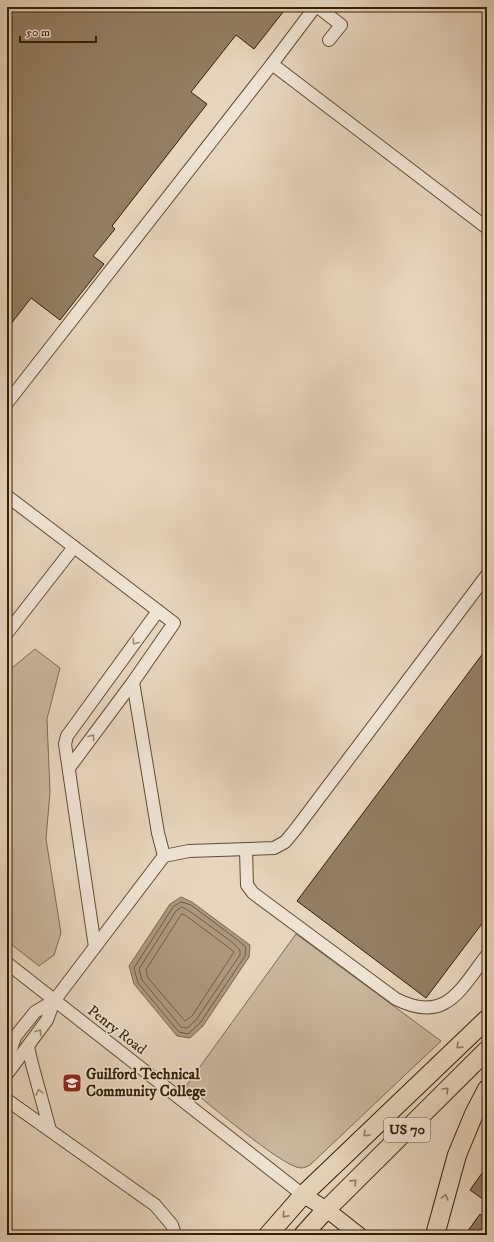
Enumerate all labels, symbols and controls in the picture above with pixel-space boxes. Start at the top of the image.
scale bar [20,18,96,44]
text: 50 m [26,25,50,40]
one-way arrow [133,638,140,645]
one-way arrow [87,734,94,741]
street label: Penry Road [84,1001,151,1059]
one-way arrow [34,1029,41,1036]
one-way arrow [456,1041,464,1049]
place label: Guilford Technical Community College [86,1065,206,1101]
school or university icon: Guilford Technical Community College [61,1072,83,1094]
one-way arrow [441,1087,449,1095]
one-way arrow [35,1089,44,1096]
road number: US 70 [384,1118,430,1142]
one-way arrow [363,1129,371,1136]
one-way arrow [349,1179,357,1187]
one-way arrow [440,1194,449,1201]
one-way arrow [283,1210,290,1218]

